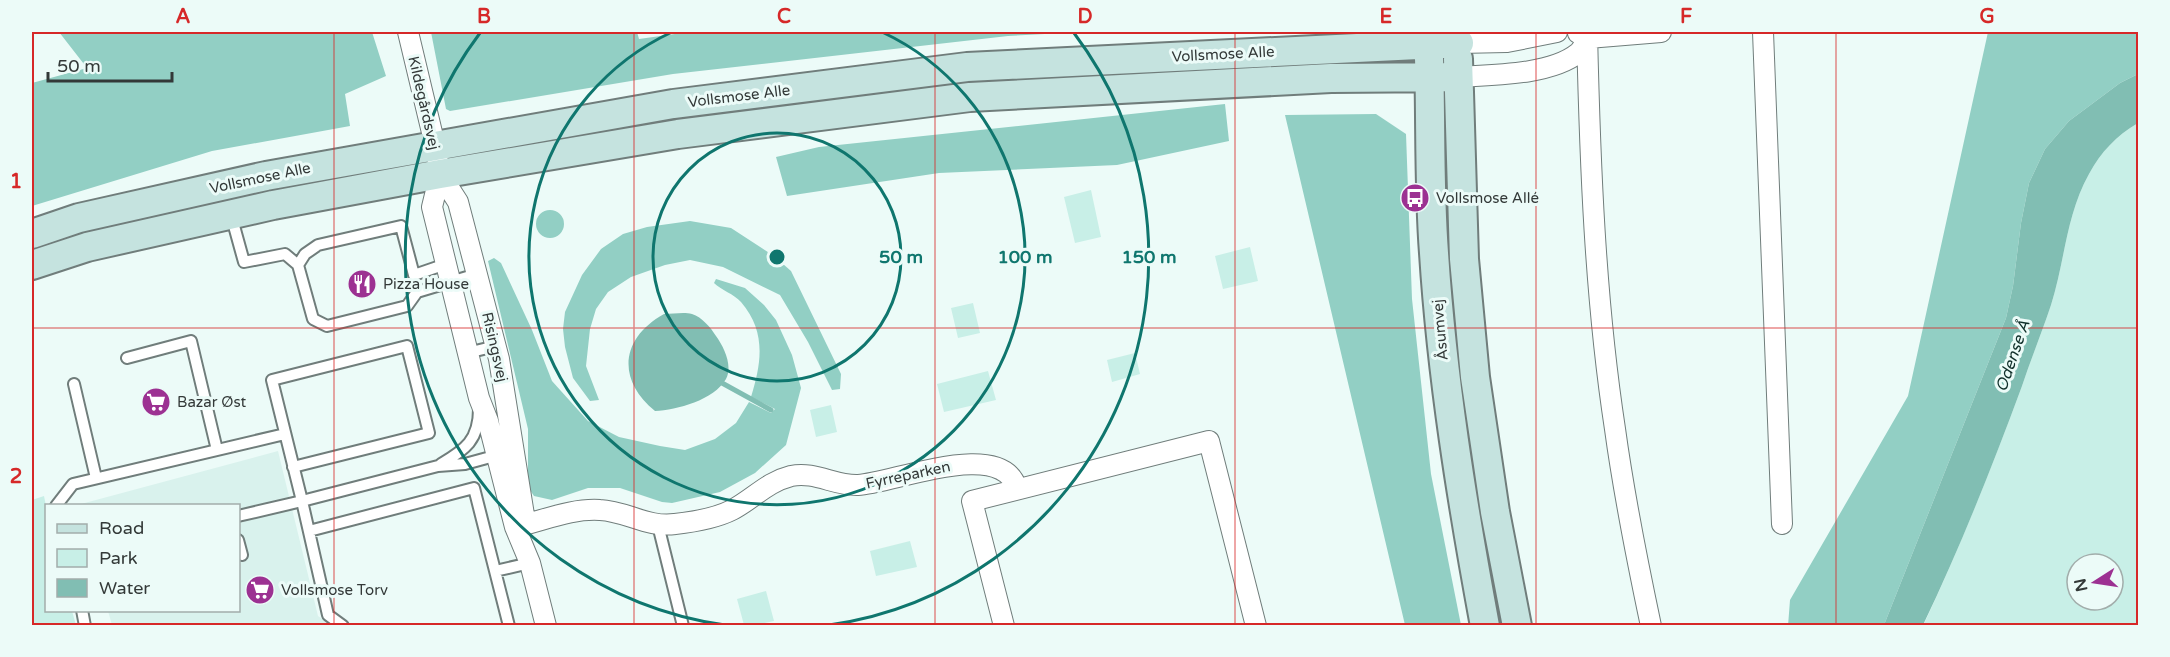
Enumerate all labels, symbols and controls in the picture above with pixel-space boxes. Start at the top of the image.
text: A [176,5,191,29]
text: B [477,5,491,29]
text: C [777,5,791,29]
text: D [1077,5,1093,29]
text: E [1380,5,1393,29]
text: F [1680,5,1692,29]
text: G [1979,5,1995,29]
street label: Vollsmose Alle [1171,42,1275,66]
scale bar [48,45,172,83]
street label: Kildegårdsvej [404,54,444,152]
text: 50 m [57,55,101,77]
street label: Vollsmose Alle [687,81,791,111]
street label: Vollsmose Alle [208,158,312,198]
text: 1 [10,170,22,194]
bus stop icon: Vollsmose Allé [1399,182,1431,214]
place label: Vollsmose Allé [1436,189,1539,207]
text: 50 m [879,246,923,268]
text: 100 m [997,246,1053,268]
text: 150 m [1121,246,1177,268]
centre of rings [767,247,787,267]
restaurant icon: Pizza House [346,268,378,300]
place label: Pizza House [383,275,469,293]
street label: Åsumvej [1428,299,1452,361]
street label: Risingsvej [478,310,512,384]
water label: Odense Å [1991,318,2035,394]
supermarket icon: Bazar Øst [140,386,172,418]
place label: Bazar Øst [177,393,247,411]
street label: Fyrreparken [864,457,952,493]
text: 2 [10,465,22,489]
legend [45,504,240,612]
text: Road [99,517,144,539]
text: Park [99,547,138,569]
north arrow [2065,552,2125,612]
supermarket icon: Vollsmose Torv [244,574,276,606]
text: Water [99,577,150,599]
text: N [2070,577,2092,593]
place label: Vollsmose Torv [281,581,388,599]

